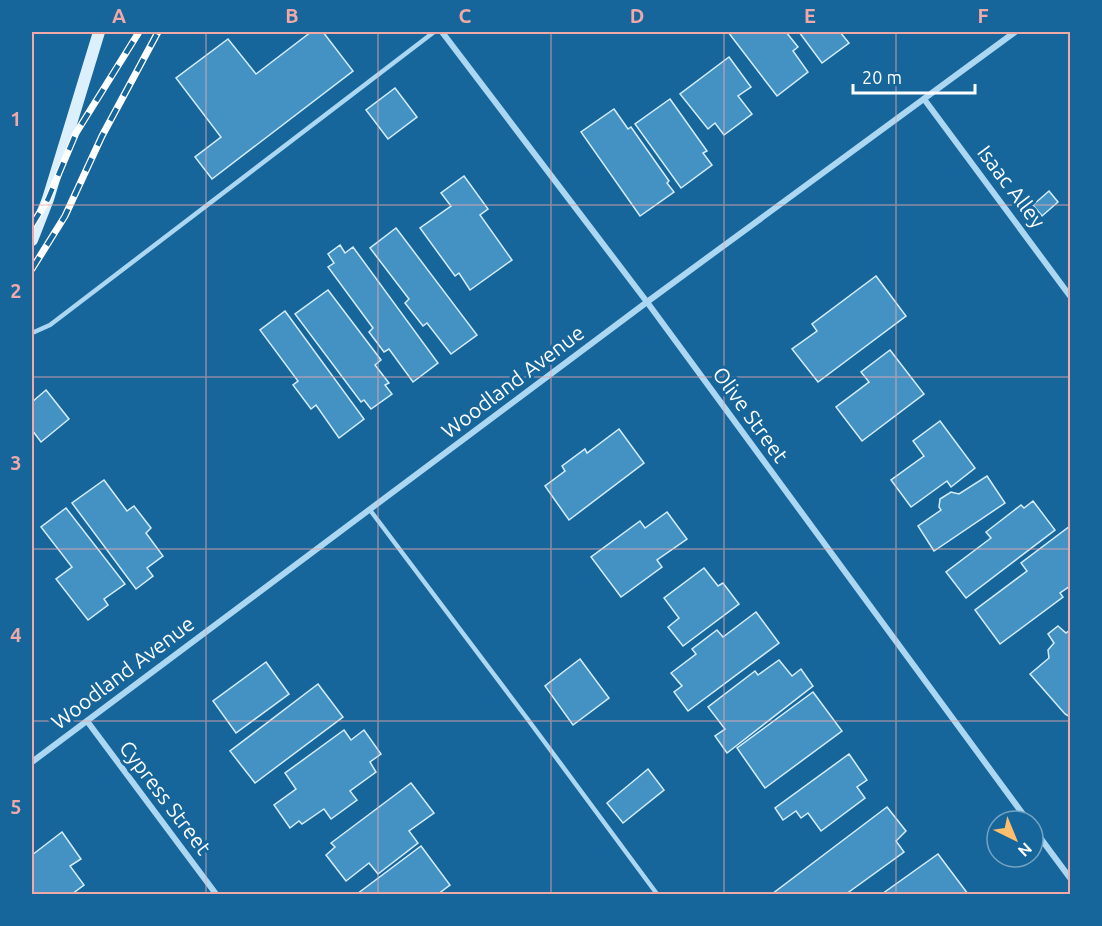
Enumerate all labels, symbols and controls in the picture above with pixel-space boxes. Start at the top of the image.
text: A [112,4,126,27]
text: B [285,4,299,27]
text: C [459,4,472,27]
text: D [630,4,644,27]
text: E [804,4,816,27]
text: F [977,4,989,27]
scale bar [853,57,974,95]
text: 20 m [862,67,902,87]
text: 1 [10,107,22,130]
street label: Isaac Alley [973,140,1051,232]
text: 2 [10,279,22,302]
street label: Woodland Avenue [436,320,588,443]
street label: Olive Street [708,362,793,467]
text: 3 [10,451,22,474]
street label: Woodland Avenue [46,611,198,734]
text: 4 [10,623,22,646]
street label: Cypress Street [115,736,216,859]
text: 5 [10,795,22,818]
north arrow [985,809,1045,869]
text: N [1015,839,1036,861]

